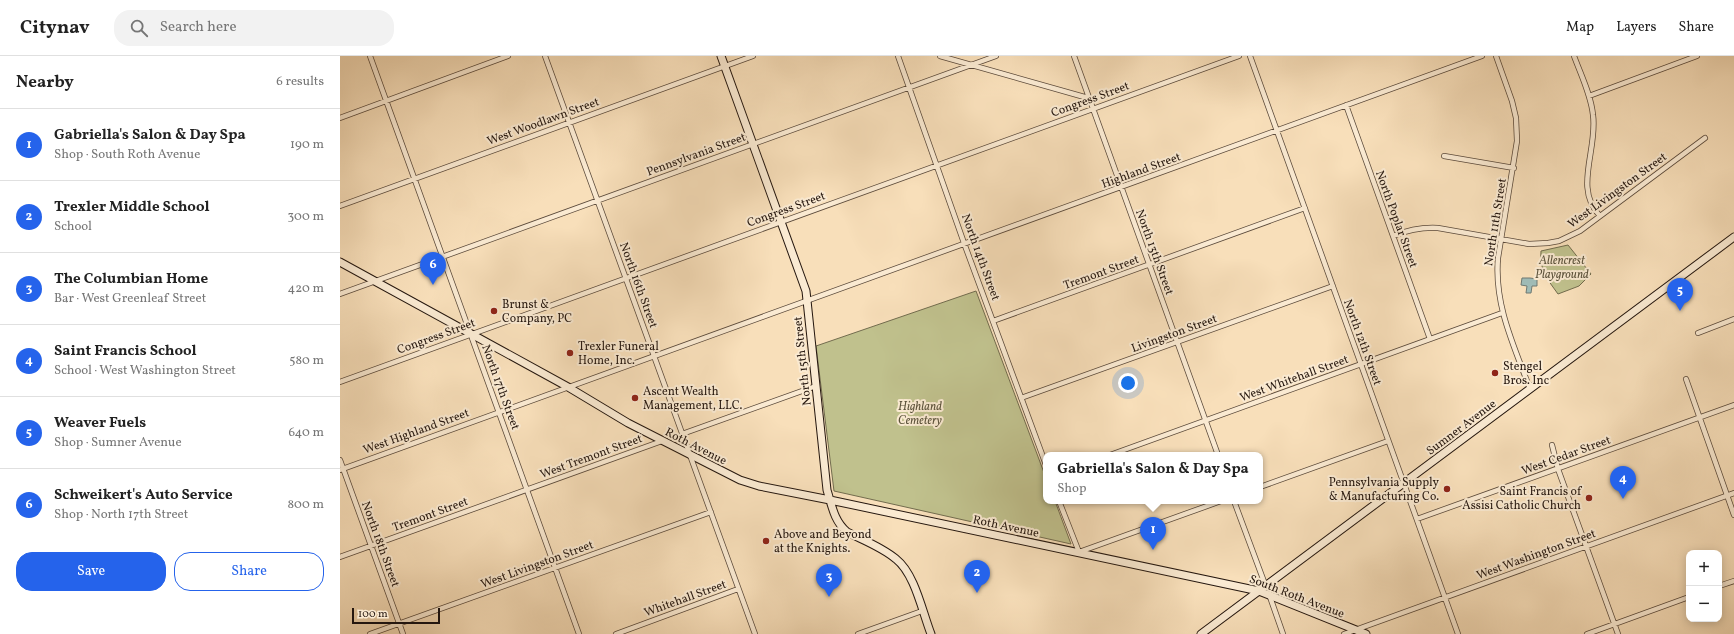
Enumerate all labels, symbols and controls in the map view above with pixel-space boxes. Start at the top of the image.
search box [114,10,394,46]
text: Citynav [20,15,90,41]
icon: search [128,17,150,39]
text: Search here [160,17,237,38]
text: Map [1566,18,1594,37]
text: Layers [1616,18,1656,37]
text: Share [1678,18,1714,37]
text: Nearby [16,71,74,94]
text: 6 results [276,73,324,91]
street label: Congress Street [1049,78,1132,122]
street label: West Woodlawn Street [485,94,602,150]
text: Gabriella's Salon & Day Spa [54,125,246,146]
street label: Pennsylvania Street [644,130,748,180]
text: 1 [26,136,32,154]
text: 190 m [290,136,324,154]
text: Shop · South Roth Avenue [54,146,200,164]
street label: Highland Street [1099,149,1183,193]
street label: West Livingston Street [1565,149,1670,232]
street label: North Poplar Street [1371,168,1421,270]
street label: North 11th Street [1481,177,1511,267]
street label: Congress Street [745,188,828,232]
text: Trexler Middle School [54,197,210,218]
street label: North 13th Street [1131,207,1177,297]
text: 2 [26,208,32,226]
text: 300 m [288,208,324,226]
street label: North 14th Street [957,212,1003,303]
text: School [54,218,92,236]
street label: North 16th Street [615,240,661,330]
pin: 6 [420,252,446,285]
street label: Tremont Street [1061,252,1141,294]
park label: Allencrest Playground [1535,253,1589,283]
text: The Columbian Home [54,269,208,290]
pin: 5 [1667,278,1693,311]
text: 3 [26,280,32,298]
text: 420 m [287,280,324,298]
text: Bar · West Greenleaf Street [54,290,206,308]
place label: Brunst & Company, PC [502,297,572,327]
street label: North 12th Street [1339,297,1385,388]
marker: Brunst & Company, PC [489,306,499,316]
street label: Livingston Street [1129,311,1219,357]
street label: Congress Street [395,315,478,359]
street label: North 15th Street [790,315,816,406]
place label: Trexler Funeral Home, Inc. [578,339,659,369]
text: Saint Francis School [54,341,197,362]
street label: North 17th Street [477,342,523,432]
marker: Trexler Funeral Home, Inc. [565,348,575,358]
text: 4 [25,352,33,370]
text: 580 m [289,352,324,370]
street label: West Whitehall Street [1238,352,1351,406]
place label: Stengel Bros. Inc [1503,359,1549,389]
text: School · West Washington Street [54,362,236,380]
marker: Stengel Bros. Inc [1490,368,1500,378]
your location [1118,373,1138,393]
place label: Ascent Wealth Management, LLC. [643,384,743,414]
marker: Ascent Wealth Management, LLC. [630,393,640,403]
street label: Sumner Avenue [1423,396,1500,459]
park label: Highland Cemetery [898,399,942,429]
street label: West Highland Street [361,405,472,459]
text: Weaver Fuels [54,413,146,434]
text: 5 [26,424,32,442]
text: 640 m [288,424,324,442]
street label: Roth Avenue [662,424,729,469]
street label: West Tremont Street [538,431,645,483]
street label: West Cedar Street [1520,432,1613,479]
text: Shop · Sumner Avenue [54,434,182,452]
popup [1043,452,1263,504]
text: Gabriella's Salon & Day Spa [1057,459,1249,480]
pin: 4 [1610,466,1636,499]
place label: Pennsylvania Supply & Manufacturing Co. [1329,475,1440,505]
text: Shop [1057,480,1086,498]
marker: Pennsylvania Supply & Manufacturing Co. [1442,484,1452,494]
place label: Saint Francis of Assisi Catholic Church [1462,484,1583,514]
text: Schweikert's Auto Service [54,485,233,506]
marker: Saint Francis of Assisi Catholic Church [1584,493,1594,503]
street label: Tremont Street [390,494,470,536]
text: 6 [25,496,33,514]
text: 800 m [287,496,324,514]
street label: North 18th Street [357,499,403,589]
text: Shop · North 17th Street [54,506,188,524]
street label: Roth Avenue [971,512,1041,542]
pin: 1 [1140,517,1166,550]
street label: West Washington Street [1474,526,1598,584]
place label: Above and Beyond at the Knights. [774,527,872,557]
marker: Above and Beyond at the Knights. [761,536,771,546]
street label: West Livingston Street [479,537,596,593]
map controls [1686,550,1722,622]
button: + [1686,550,1722,586]
button: Save [16,552,166,591]
button: Share [174,552,324,591]
pin: 2 [964,560,990,593]
pin: 3 [816,564,842,597]
street label: South Roth Avenue [1247,571,1347,623]
street label: Whitehall Street [642,577,729,621]
button: − [1686,586,1722,622]
scale bar [352,606,440,625]
text: 100 m [358,607,388,622]

